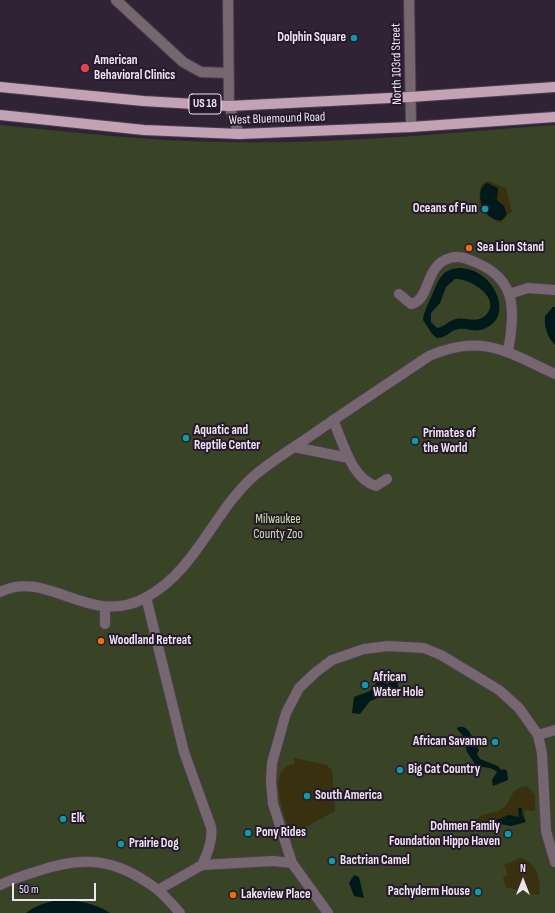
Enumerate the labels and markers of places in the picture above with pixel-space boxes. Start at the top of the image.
place label: Dolphin Square [277,30,346,46]
marker: Dolphin Square [349,33,359,43]
place label: American Behavioral Clinics [94,53,175,84]
marker: American Behavioral Clinics [79,62,91,74]
place label: Oceans of Fun [413,201,477,217]
marker: Oceans of Fun [480,204,490,214]
place label: Sea Lion Stand [477,240,544,256]
marker: Sea Lion Stand [464,243,474,253]
place label: Aquatic and Reptile Center [194,423,260,454]
place label: Primates of the World [423,426,476,457]
marker: Aquatic and Reptile Center [181,433,191,443]
marker: Primates of the World [410,436,420,446]
place label: Woodland Retreat [109,633,191,649]
marker: Woodland Retreat [96,636,106,646]
place label: African Water Hole [373,670,424,701]
marker: African Water Hole [360,680,370,690]
place label: African Savanna [413,734,487,750]
marker: African Savanna [490,737,500,747]
place label: Big Cat Country [408,762,480,778]
marker: Big Cat Country [395,765,405,775]
place label: South America [315,788,382,804]
marker: South America [302,791,312,801]
place label: Elk [71,811,85,827]
marker: Elk [58,814,68,824]
place label: Dohmen Family Foundation Hippo Haven [389,819,500,850]
place label: Pony Rides [256,825,306,841]
marker: Pony Rides [243,828,253,838]
marker: Dohmen Family Foundation Hippo Haven [503,829,513,839]
place label: Prairie Dog [129,836,179,852]
marker: Prairie Dog [116,839,126,849]
place label: Bactrian Camel [340,853,410,869]
marker: Bactrian Camel [327,856,337,866]
place label: Pachyderm House [388,884,470,900]
place label: Lakeview Place [241,887,311,903]
marker: Pachyderm House [473,887,483,897]
marker: Lakeview Place [228,890,238,900]

